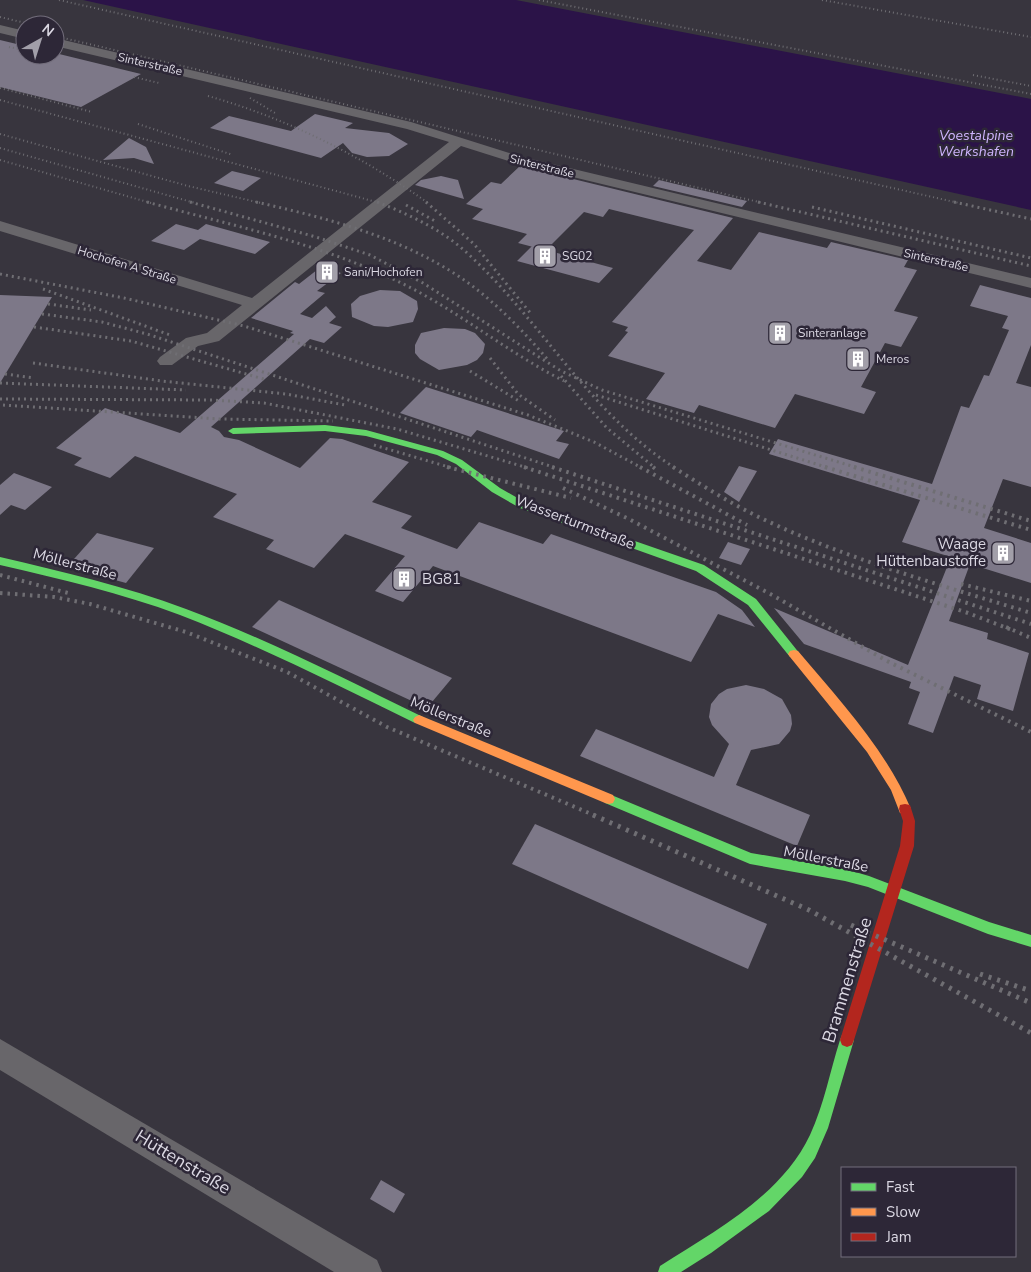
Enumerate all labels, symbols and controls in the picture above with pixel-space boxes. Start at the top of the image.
north arrow [15,15,65,65]
text: N [38,20,58,41]
street label: Sinterstraße [116,49,184,79]
water label: Voestalpine Werkshafen [938,126,1014,161]
street label: Sinterstraße [508,150,576,182]
street label: Hochofen A Straße [76,242,178,288]
building icon: SG02 [532,243,558,269]
street label: Sinterstraße [902,245,970,275]
place label: SG02 [562,248,593,264]
building icon: Sani/Hochofen [314,259,340,285]
place label: Sani/Hochofen [344,264,423,280]
building icon: Sinteranlage [767,320,793,346]
place label: Sinteranlage [798,325,866,341]
building icon: Meros [845,346,871,372]
place label: Meros [876,351,910,367]
street label: Wasserturmstraße [512,490,638,554]
place label: Waage Hüttenbaustoffe [876,534,986,571]
building icon: Waage Hüttenbaustoffe [990,540,1016,566]
street label: Möllerstraße [31,543,119,585]
building icon: BG81 [391,566,417,592]
place label: BG81 [422,569,461,589]
street label: Möllerstraße [407,692,495,742]
street label: Möllerstraße [782,841,870,877]
street label: Brammenstraße [817,914,877,1046]
street label: Hüttenstraße [131,1124,235,1200]
legend [841,1167,1016,1257]
text: Fast [886,1177,915,1197]
text: Slow [886,1202,921,1222]
text: Jam [885,1227,912,1247]

